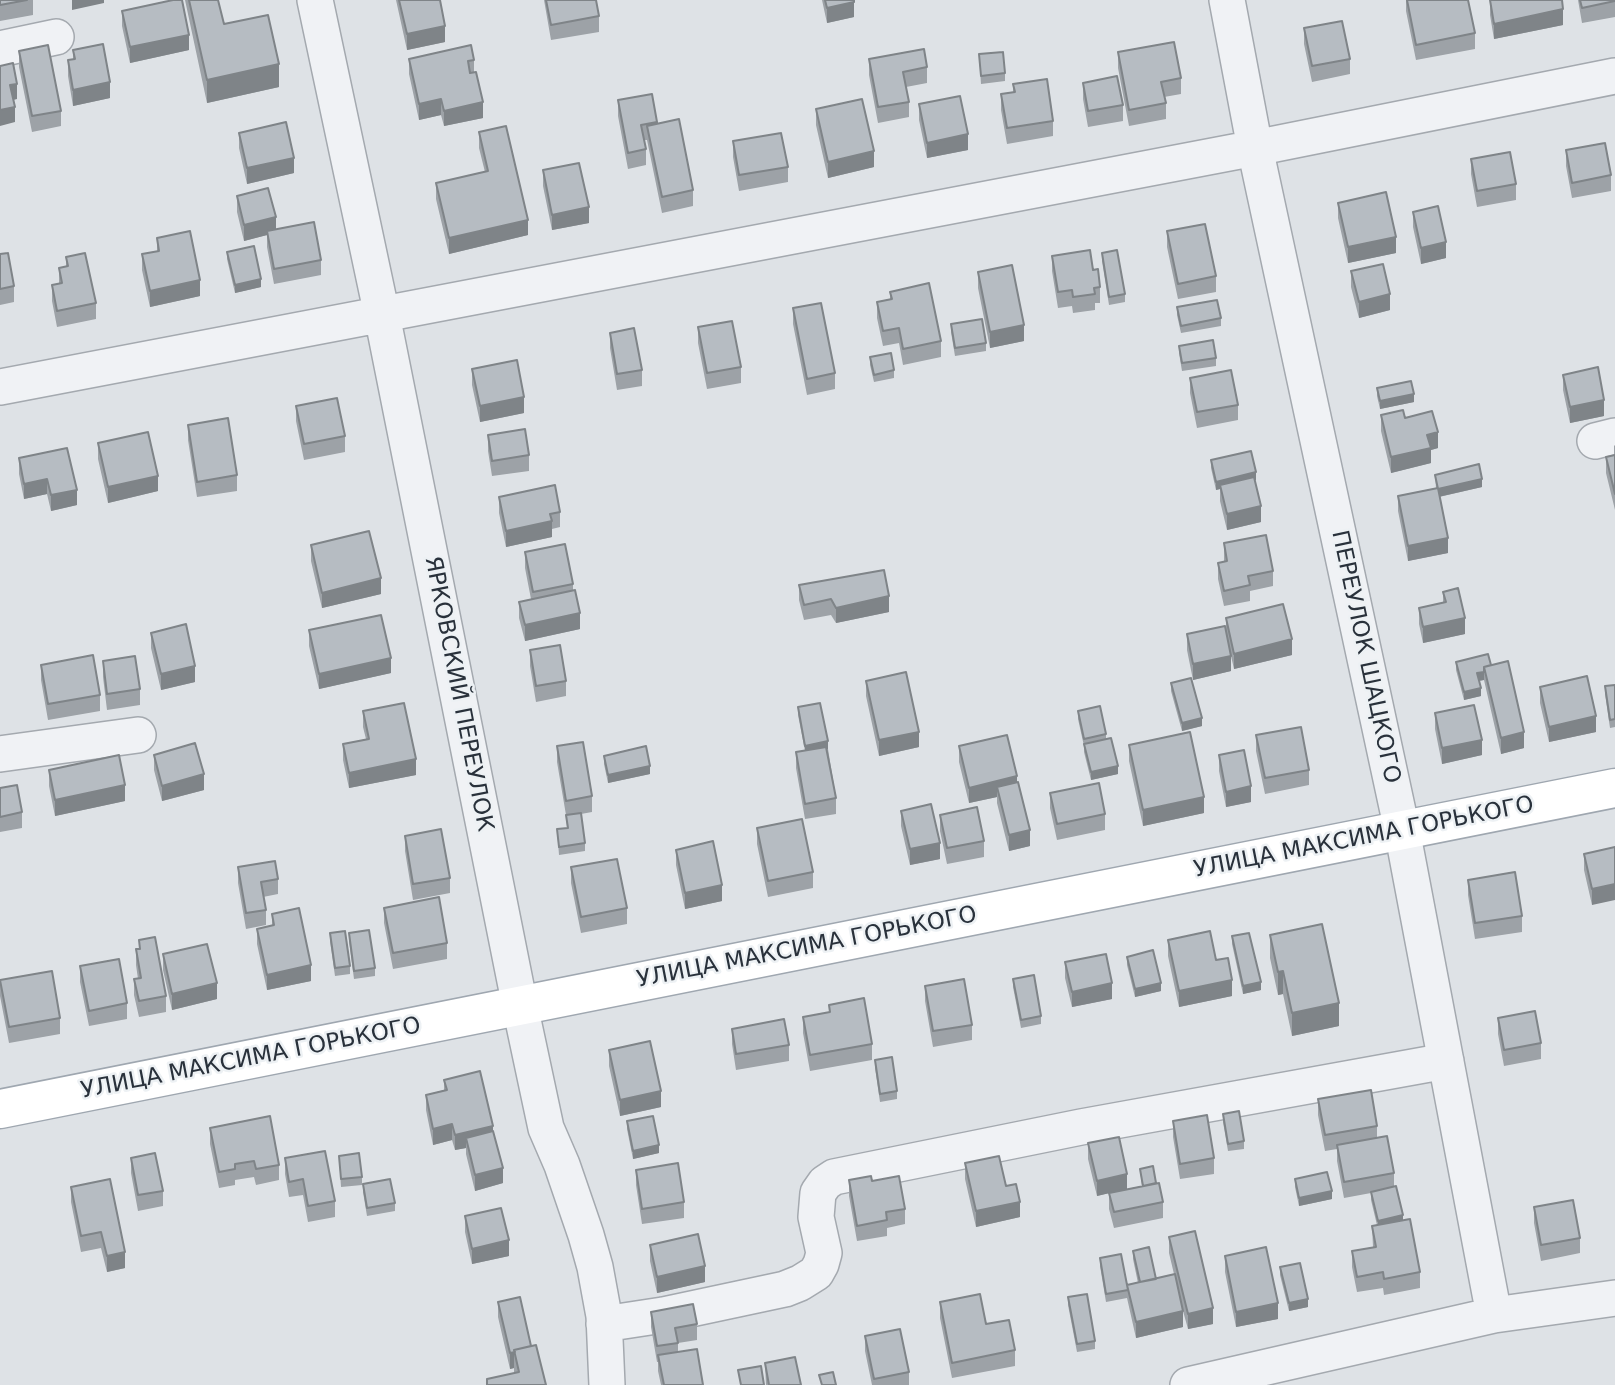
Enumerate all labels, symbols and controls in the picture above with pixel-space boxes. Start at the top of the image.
street label: ПЕРЕУЛОК ШАЦКОГО [1325,528,1405,786]
street label: ЯРКОВСКИЙ ПЕРЕУЛОК [418,554,498,834]
street label: УЛИЦА МАКСИМА ГОРЬКОГО [1192,791,1536,885]
street label: УЛИЦА МАКСИМА ГОРЬКОГО [635,901,979,995]
street label: УЛИЦА МАКСИМА ГОРЬКОГО [79,1012,423,1106]

